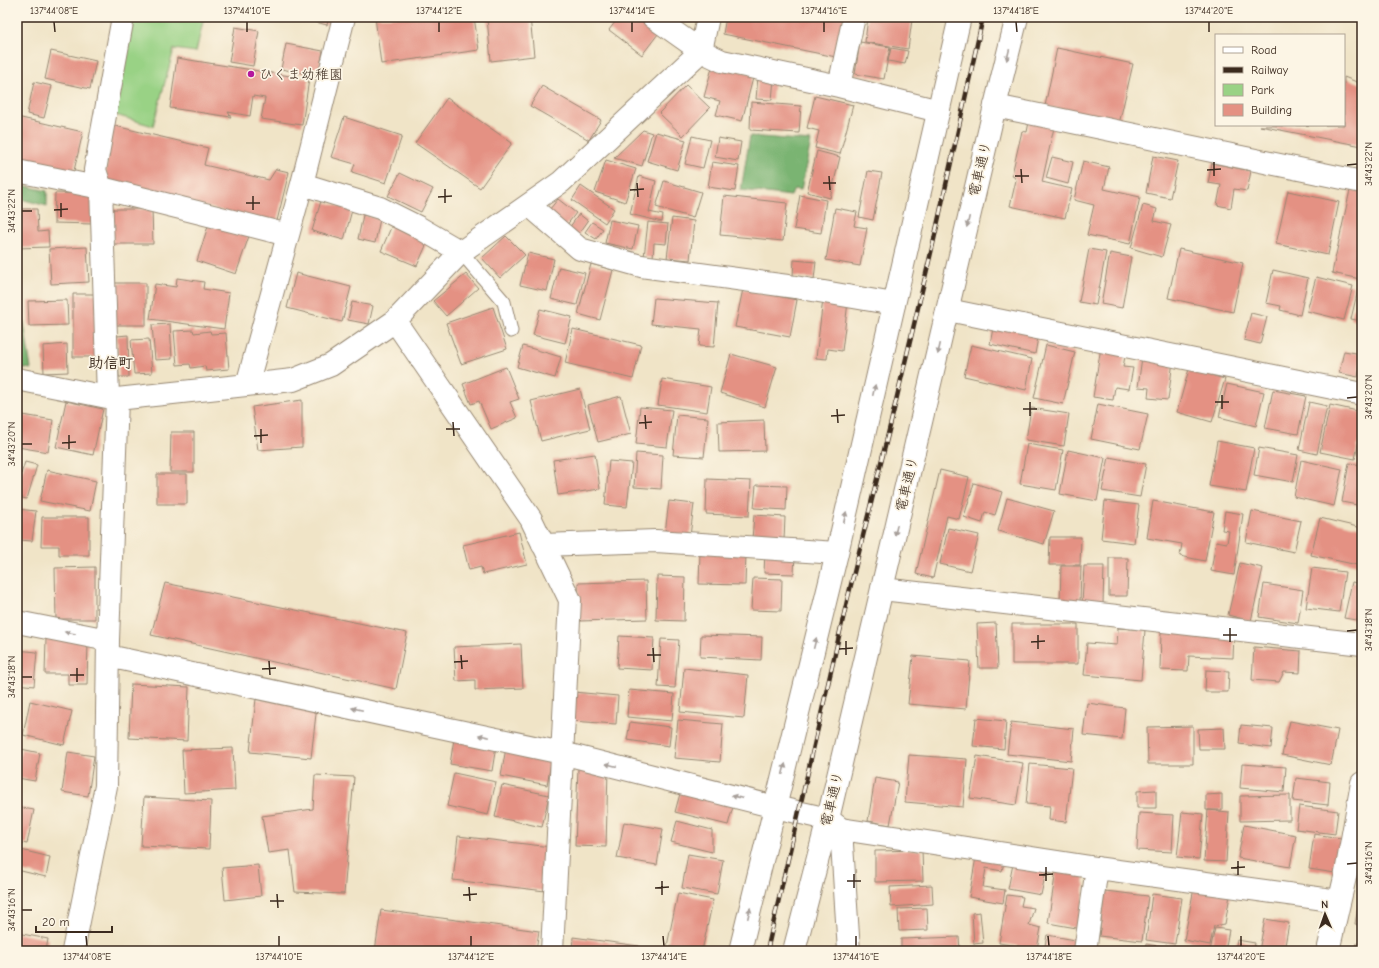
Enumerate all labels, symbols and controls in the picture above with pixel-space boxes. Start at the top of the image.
text: 137°44'08"E [30,5,78,17]
text: 137°44'10"E [224,5,270,17]
text: 137°44'12"E [416,5,462,17]
text: 137°44'14"E [609,5,655,17]
text: 137°44'16"E [801,5,847,17]
text: 137°44'18"E [993,5,1039,17]
text: 137°44'20"E [1185,5,1233,17]
legend [1215,34,1345,126]
text: Road [1251,43,1277,57]
one-way arrow [1004,49,1010,61]
text: Railway [1251,63,1289,77]
place label: ひくま幼稚園 [259,66,343,83]
marker: ひくま幼稚園 [246,69,256,79]
text: Park [1251,83,1274,97]
text: Building [1251,103,1292,117]
street label: 電車通り [965,140,995,198]
text: 34°43'22"N [1363,142,1375,186]
text: 34°43'22"N [6,189,18,233]
one-way arrow [965,216,971,228]
one-way arrow [935,343,941,355]
district label: 助信町 [88,354,134,372]
text: 34°43'20"N [1363,375,1375,419]
one-way arrow [872,384,878,396]
text: 34°43'20"N [6,422,18,466]
street label: 電車通り [892,455,922,513]
one-way arrow [843,510,849,523]
one-way arrow [892,524,898,536]
text: 34°43'18"N [1363,609,1375,651]
one-way arrow [64,629,76,635]
one-way arrow [812,637,818,649]
text: 34°43'18"N [6,656,18,698]
one-way arrow [351,706,363,712]
one-way arrow [478,733,490,739]
one-way arrow [605,762,617,768]
one-way arrow [781,763,787,775]
street label: 電車通り [817,770,847,828]
one-way arrow [731,794,743,800]
text: 34°43'16"N [1363,842,1375,884]
text: 34°43'16"N [6,889,18,931]
north arrow [1305,894,1345,934]
text: N [1321,898,1328,911]
one-way arrow [747,907,753,919]
scale bar [36,908,112,934]
text: 20 m [42,915,70,929]
text: 137°44'08"E [63,951,111,963]
text: 137°44'10"E [256,951,302,963]
text: 137°44'12"E [448,951,494,963]
text: 137°44'14"E [641,951,687,963]
text: 137°44'16"E [833,951,879,963]
text: 137°44'18"E [1026,951,1072,963]
text: 137°44'20"E [1217,951,1265,963]

